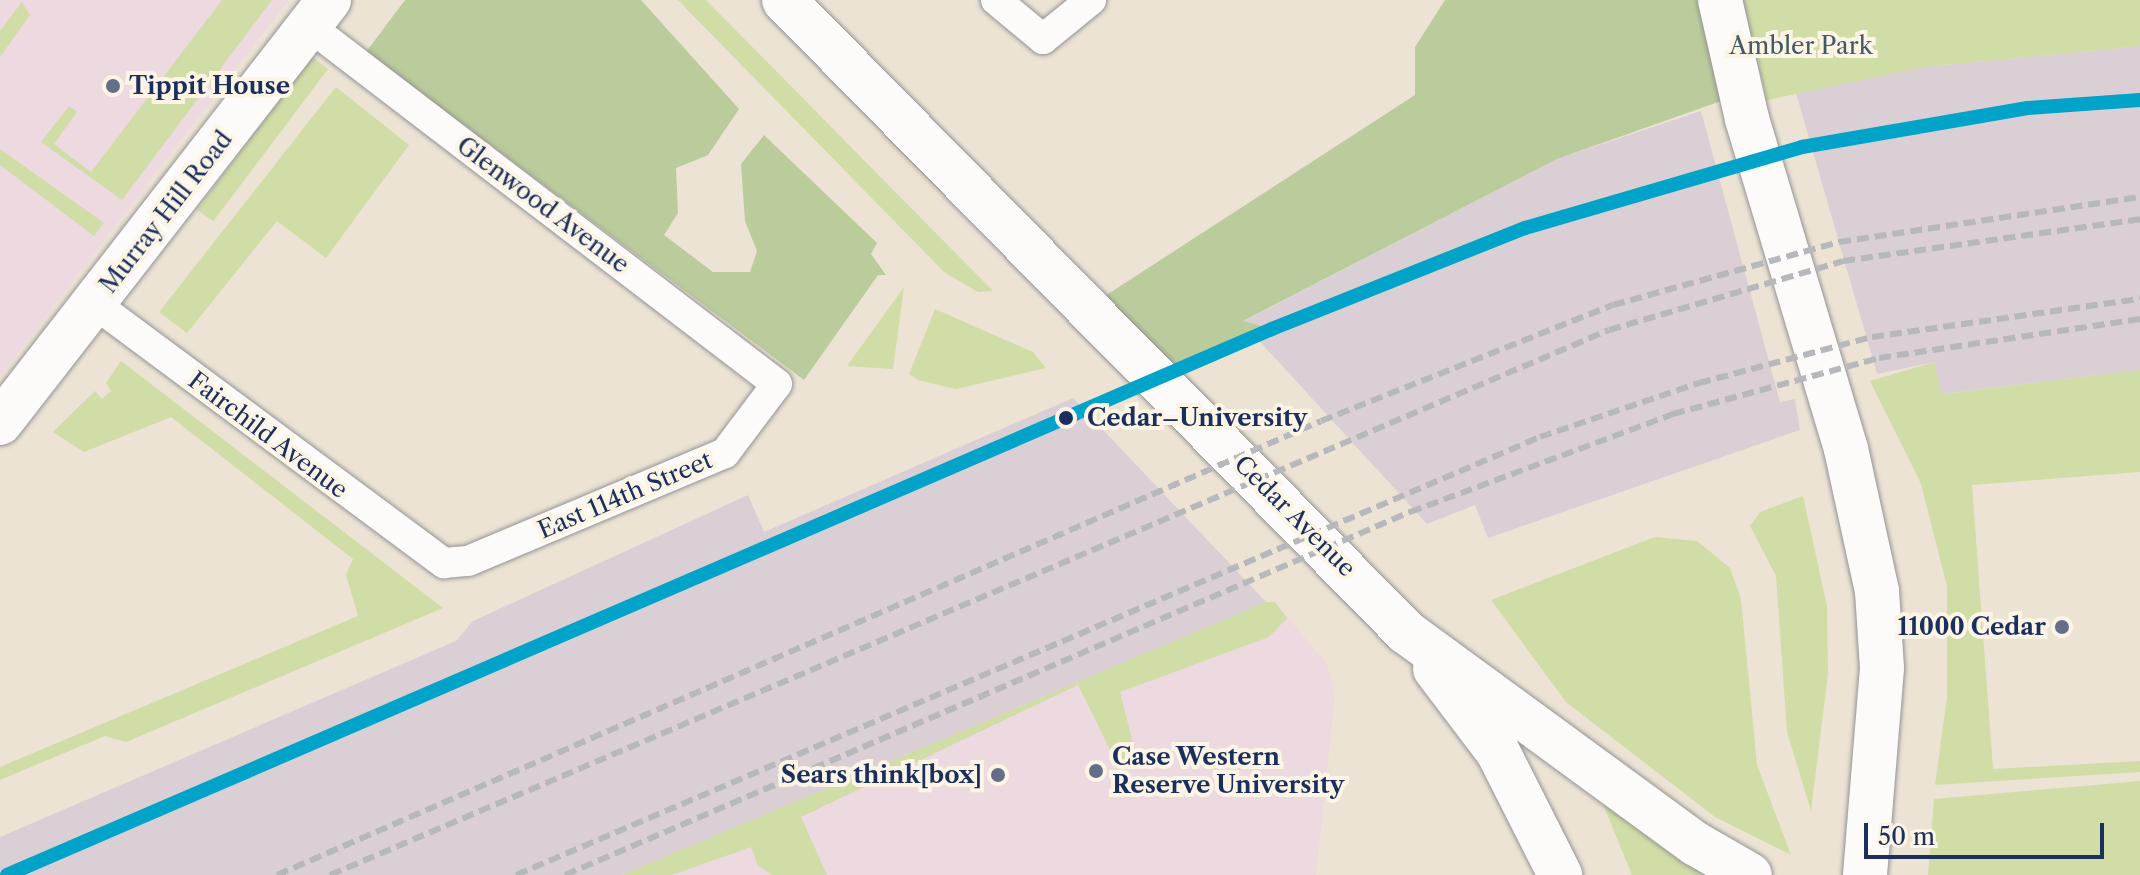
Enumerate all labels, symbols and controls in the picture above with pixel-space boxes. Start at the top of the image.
park label: Ambler Park [1729,32,1873,60]
place label: Tippit House [129,72,290,100]
marker: Tippit House [104,77,122,95]
street label: Murray Hill Road [94,125,238,299]
street label: Glenwood Avenue [451,131,635,279]
street label: Fairchild Avenue [182,365,354,505]
marker: Cedar–University [1052,404,1080,432]
place label: Cedar–University [1087,404,1307,432]
street label: East 114th Street [534,445,716,545]
street label: Cedar Avenue [1228,449,1362,583]
place label: 11000 Cedar [1897,613,2046,641]
marker: 11000 Cedar [2053,618,2071,636]
place label: Case Western Reserve University [1112,743,1344,799]
place label: Sears think[box] [781,761,982,789]
marker: Case Western Reserve University [1087,762,1105,780]
marker: Sears think[box] [989,766,1007,784]
scale bar [1868,807,2108,857]
text: 50 m [1878,822,1935,851]

